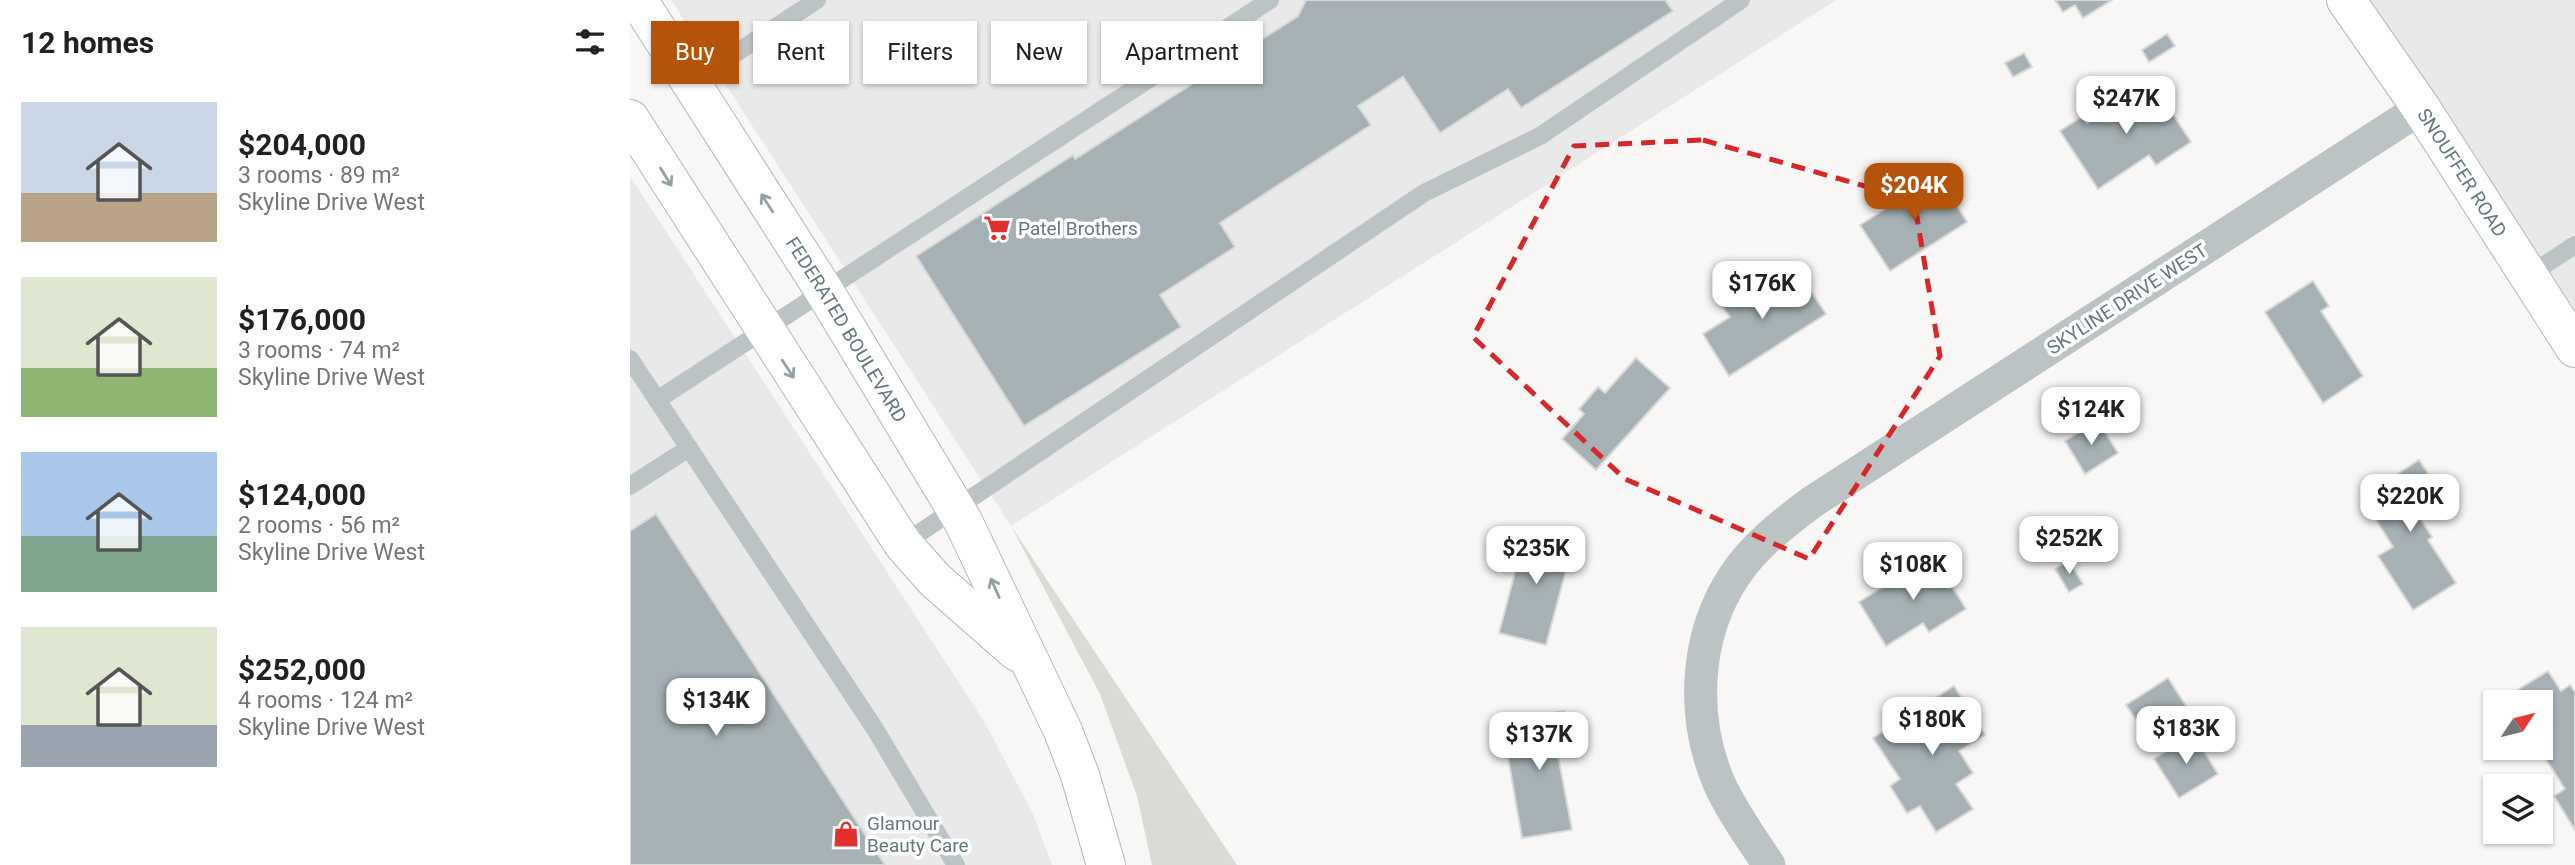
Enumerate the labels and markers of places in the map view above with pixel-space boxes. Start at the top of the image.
pin: $247K [2077,76,2175,136]
pin: $204K [1865,164,1963,223]
supermarket icon: Patel Brothers [982,213,1012,243]
place label: Patel Brothers [1018,217,1138,240]
pin: $176K [1713,262,1811,321]
pin: $124K [2042,388,2140,447]
pin: $220K [2361,475,2459,534]
pin: $252K [2020,516,2118,576]
pin: $235K [1487,526,1585,586]
pin: $108K [1864,542,1962,602]
pin: $134K [667,678,765,738]
pin: $180K [1883,698,1981,757]
pin: $183K [2137,706,2235,766]
pin: $137K [1490,712,1588,772]
place label: Glamour Beauty Care [867,812,969,857]
shop icon: Glamour Beauty Care [831,819,861,849]

